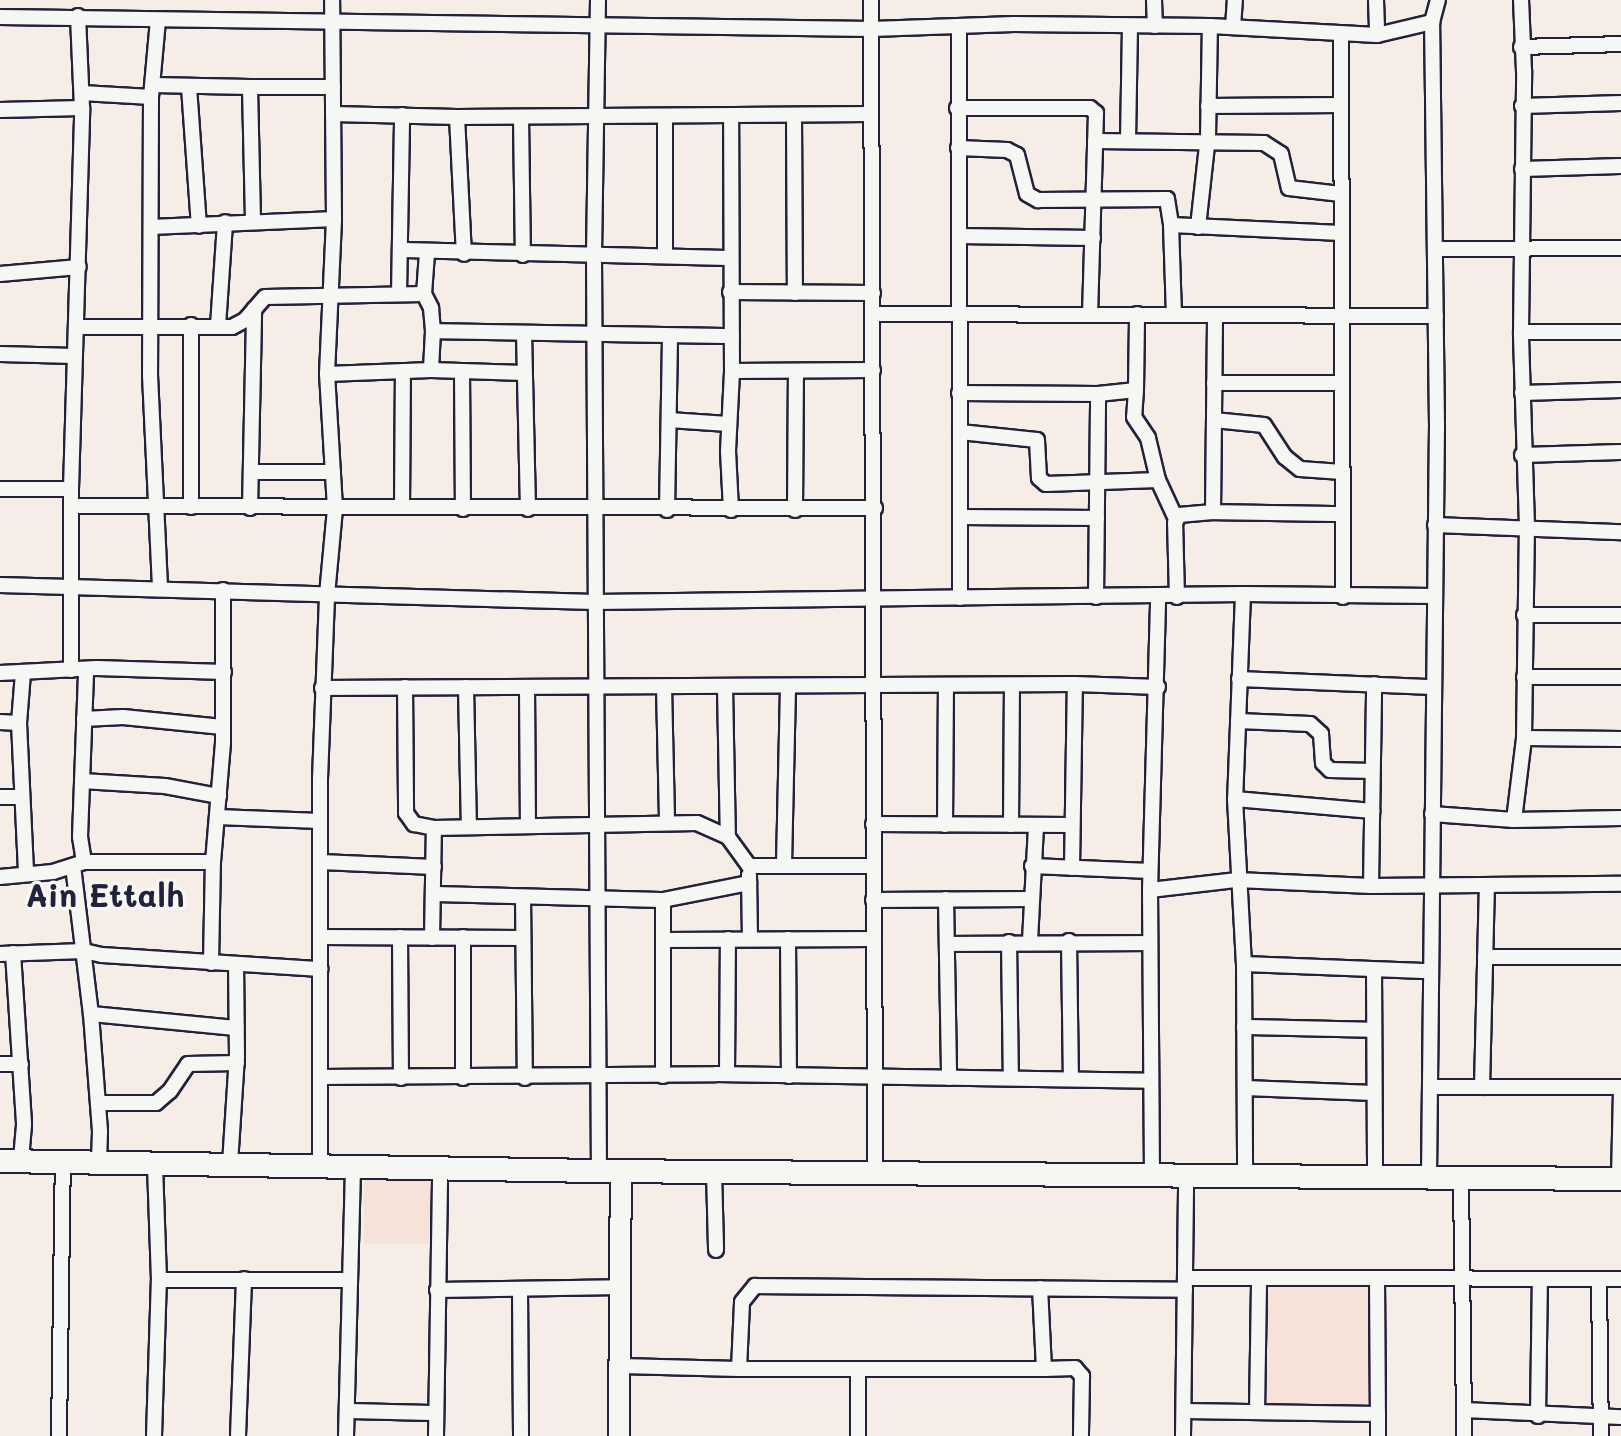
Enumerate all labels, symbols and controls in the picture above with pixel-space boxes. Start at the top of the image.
district label: Ain Ettalh [26,875,184,913]

